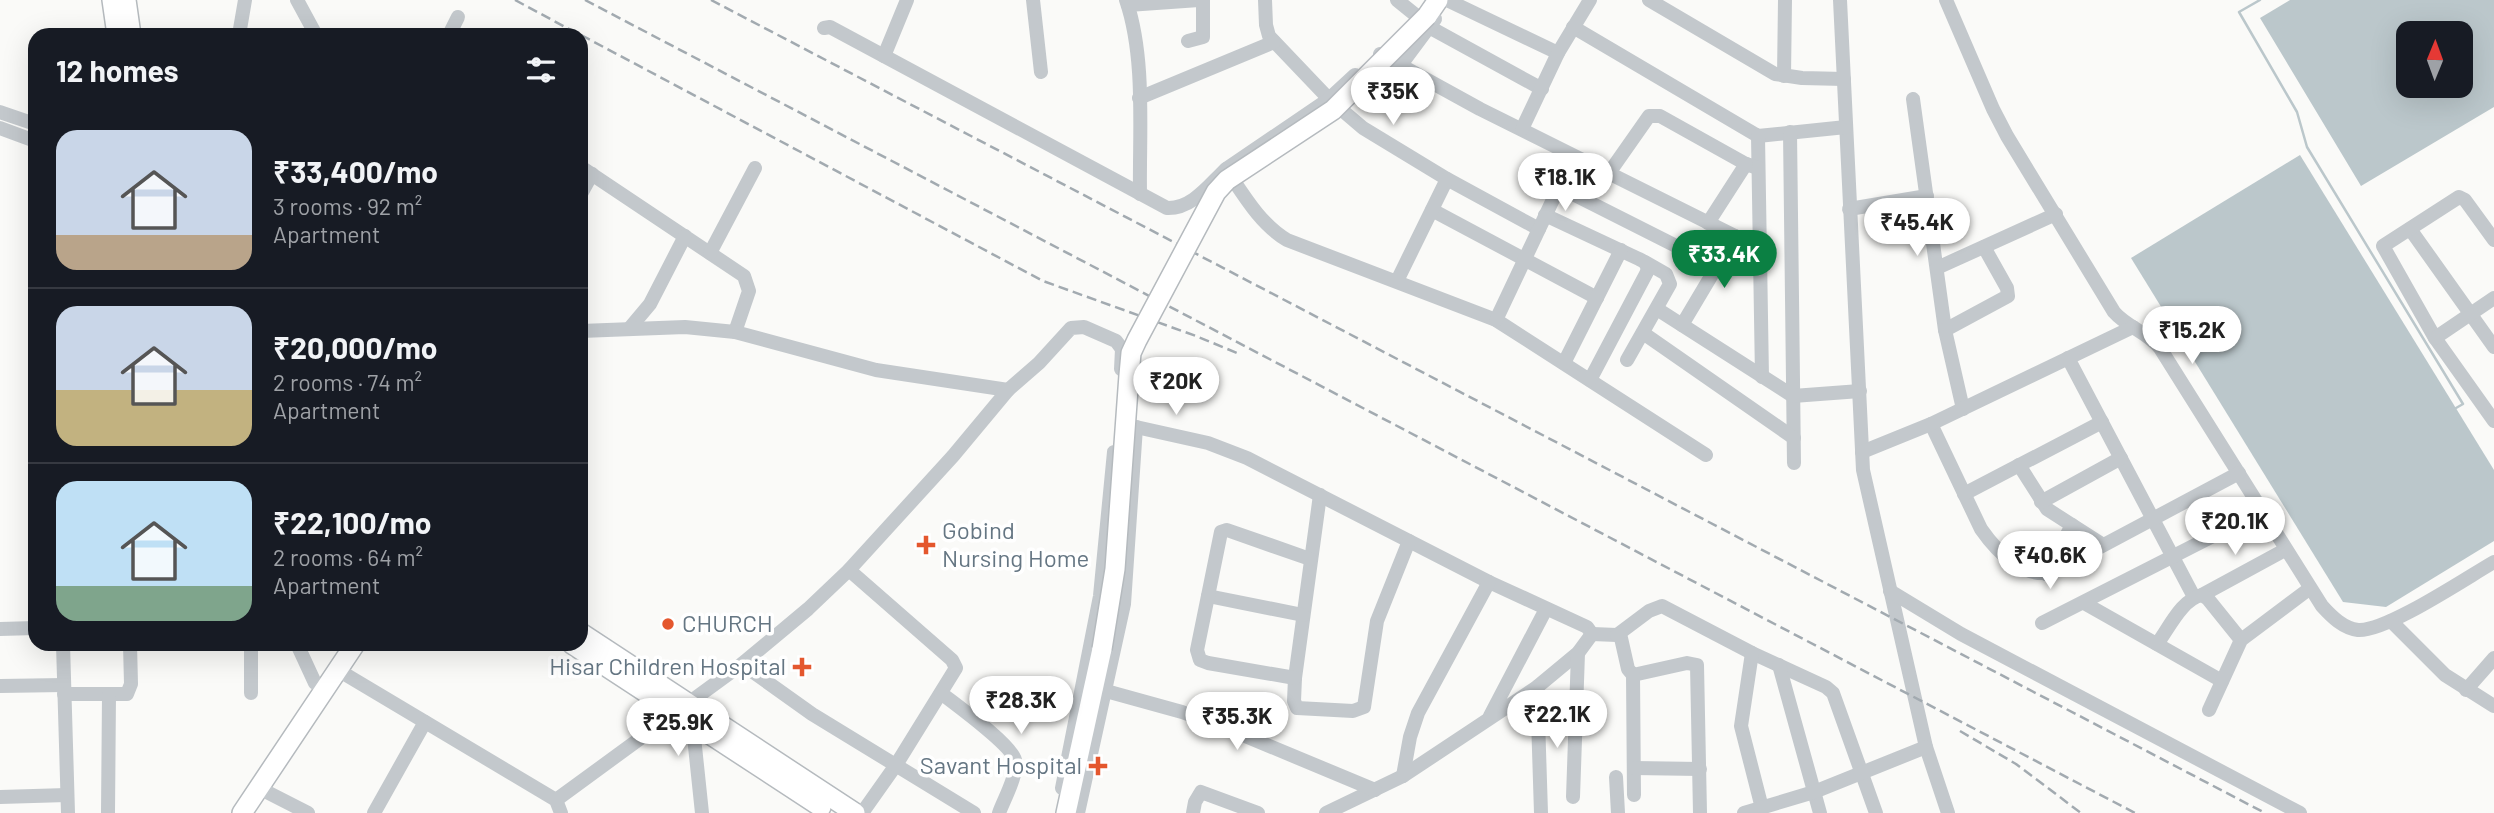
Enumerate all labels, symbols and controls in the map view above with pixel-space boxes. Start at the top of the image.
north arrow [2396,21,2473,98]
map controls [2396,21,2473,98]
icon: filters [522,51,560,89]
text: 12 homes [56,52,179,88]
pin: ₹35K [1352,68,1434,127]
text: ₹35K [1367,76,1419,104]
text: ₹33,400/mo [273,153,438,189]
pin: ₹18.1K [1508,154,1622,213]
icon: home [112,158,196,242]
text: ₹18.1K [1534,162,1596,190]
text: 3 rooms · 92 m² [273,192,422,220]
pin: ₹45.4K [1860,198,1974,258]
text: ₹45.4K [1880,207,1954,235]
text: Apartment [273,220,380,248]
pin: ₹33.4K [1667,230,1781,290]
text: ₹33.4K [1688,239,1760,267]
pin: ₹15.2K [2135,306,2249,366]
text: ₹15.2K [2158,315,2226,343]
text: ₹20,000/mo [273,329,438,365]
icon: home [112,334,196,418]
pin: ₹20K [1135,358,1217,417]
text: ₹20K [1149,366,1203,394]
text: 2 rooms · 74 m² [273,368,422,396]
text: Apartment [273,396,380,424]
pin: ₹20.1K [2178,498,2292,557]
text: ₹22,100/mo [273,504,432,540]
text: ₹20.1K [2201,506,2269,534]
icon: home [112,509,196,593]
place label: Gobind Nursing Home [942,515,1089,572]
pin: ₹40.6K [1993,532,2107,591]
marker: Gobind Nursing Home [916,535,936,555]
text: ₹40.6K [2013,540,2087,568]
text: 2 rooms · 64 m² [273,543,423,571]
text: Apartment [273,571,380,599]
place label: CHURCH [682,608,773,637]
marker: CHURCH [660,616,676,632]
place label: Hisar Children Hospital [549,651,786,680]
marker: Hisar Children Hospital [792,657,812,677]
pin: ₹28.3K [964,676,1078,736]
text: ₹28.3K [985,685,1057,713]
pin: ₹22.1K [1500,690,1614,750]
pin: ₹35.3K [1180,692,1294,752]
pin: ₹25.9K [621,698,735,758]
text: ₹22.1K [1523,699,1591,727]
text: ₹35.3K [1201,701,1273,729]
text: ₹25.9K [642,707,714,735]
place label: Savant Hospital [920,750,1082,779]
marker: Savant Hospital [1088,756,1108,776]

